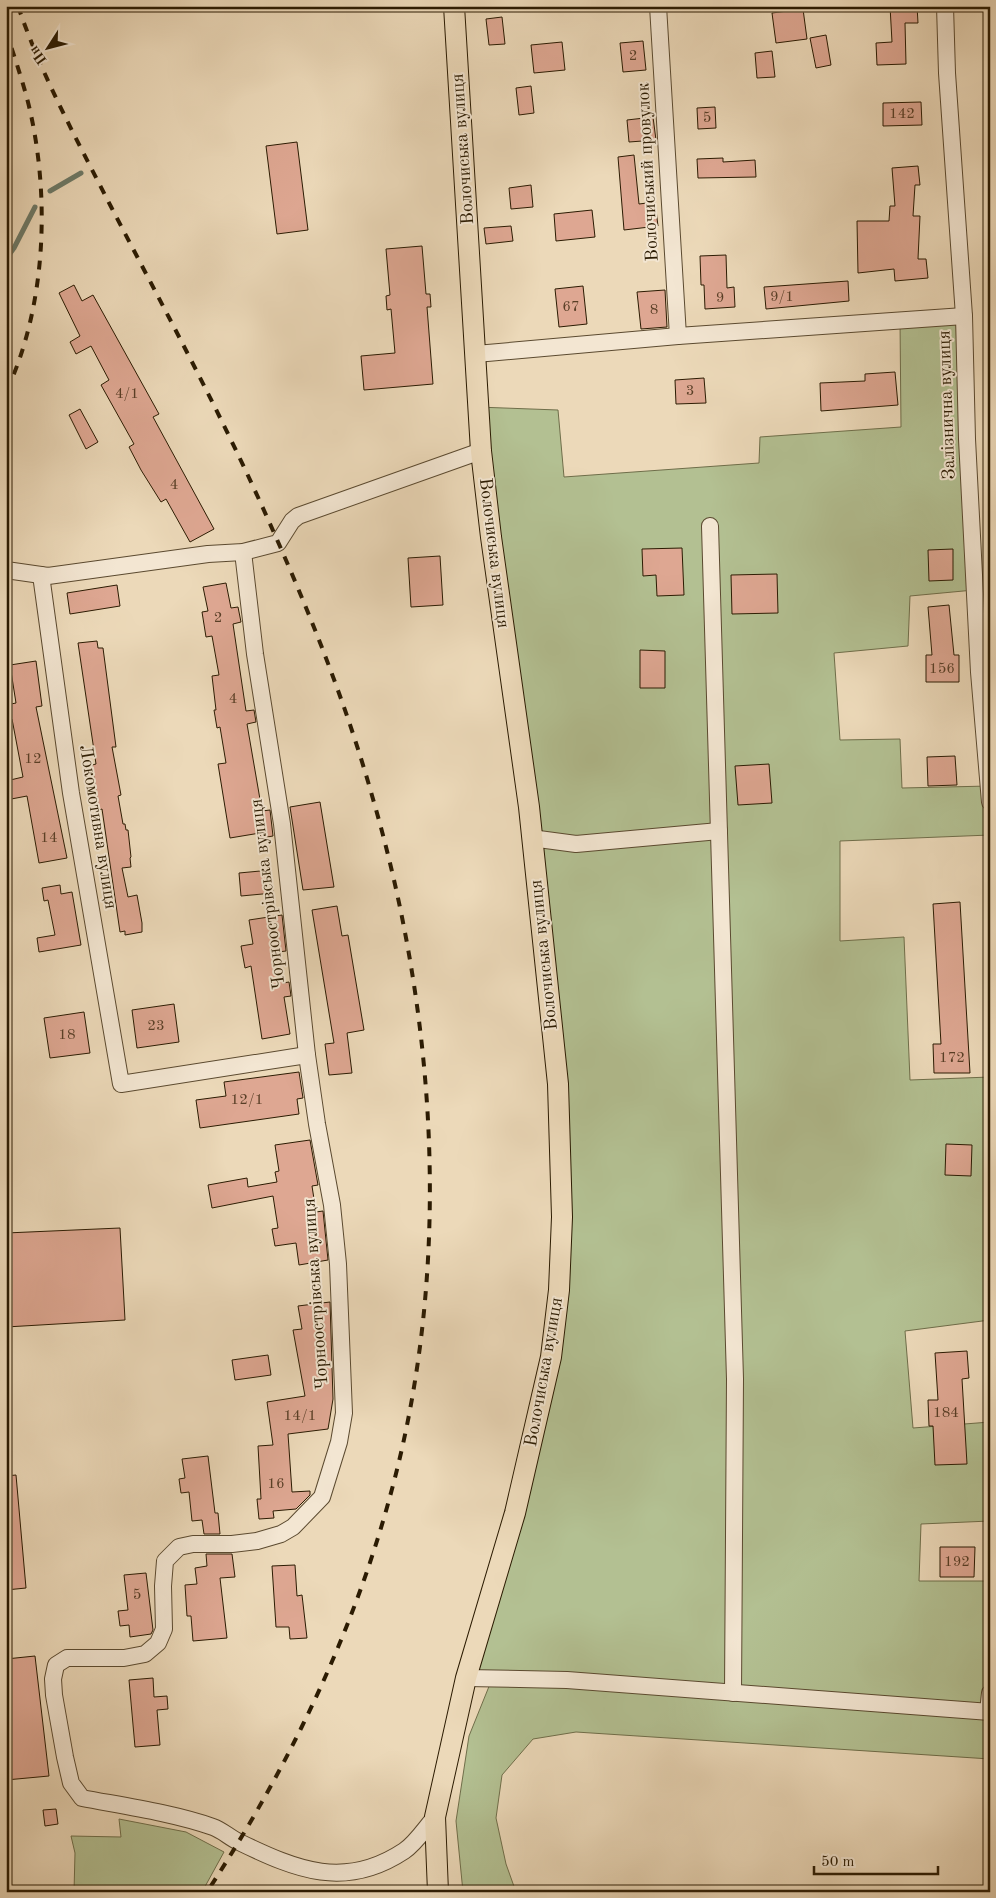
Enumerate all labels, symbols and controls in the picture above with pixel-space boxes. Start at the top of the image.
north arrow [22,22,72,72]
text: Пн [27,43,50,67]
house number: 2 [629,49,637,64]
street label: Волочиська вулиця [449,73,477,225]
street label: Волочиський провулок [634,82,662,262]
house number: 142 [889,107,915,122]
house number: 5 [703,111,711,126]
house number: 9/1 [770,290,794,305]
house number: 9 [716,291,724,306]
house number: 67 [562,300,580,315]
house number: 8 [650,303,658,318]
street label: Залізнична вулиця [935,330,959,480]
house number: 3 [686,384,694,399]
house number: 4/1 [115,387,139,402]
street label: Волочиська вулиця [476,477,512,629]
house number: 4 [170,478,178,493]
house number: 2 [214,611,222,626]
house number: 156 [929,662,955,677]
house number: 4 [229,692,237,707]
street label: Локомотивна вулиця [76,744,120,910]
house number: 12 [24,752,42,767]
street label: Чорноострівська вулиця [247,798,289,990]
house number: 14 [40,831,58,846]
street label: Волочиська вулиця [527,879,561,1031]
house number: 23 [147,1019,165,1034]
house number: 18 [58,1028,76,1043]
house number: 172 [939,1051,965,1066]
house number: 12/1 [231,1093,263,1108]
street label: Чорноострівська вулиця [300,1198,332,1390]
street label: Волочиська вулиця [522,1296,566,1448]
house number: 184 [933,1406,959,1421]
house number: 14/1 [284,1409,316,1424]
house number: 16 [267,1477,285,1492]
house number: 192 [944,1555,970,1570]
house number: 5 [133,1588,141,1603]
scale bar [814,1843,937,1875]
text: 50 m [821,1855,855,1870]

